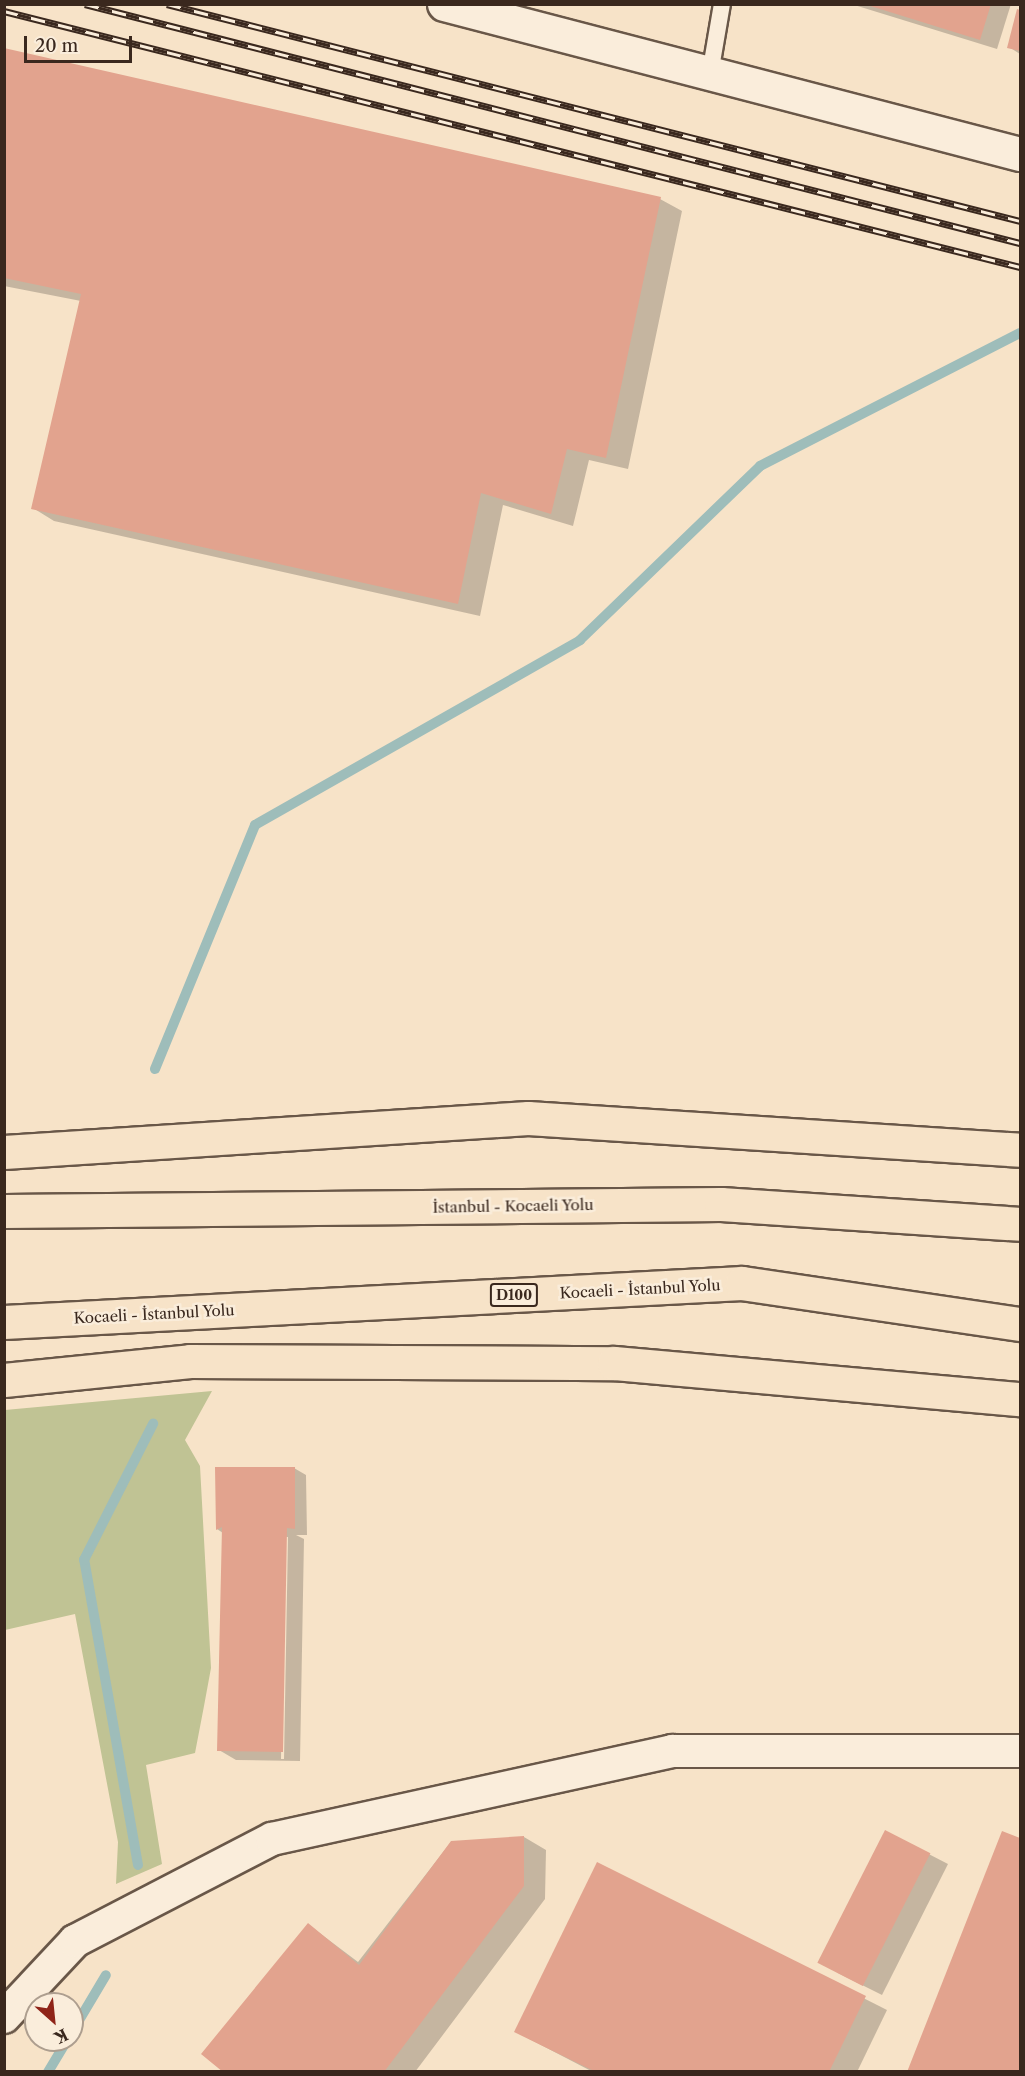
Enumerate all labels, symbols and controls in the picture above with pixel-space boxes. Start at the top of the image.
scale bar [27,24,135,62]
text: 20 m [35,35,78,57]
street label: İstanbul - Kocaeli Yolu [432,1196,594,1216]
street label: Kocaeli - İstanbul Yolu [559,1276,721,1302]
road number: D100 [488,1284,540,1306]
street label: Kocaeli - İstanbul Yolu [73,1301,235,1327]
north arrow [24,1992,84,2052]
text: K [51,2024,71,2048]

